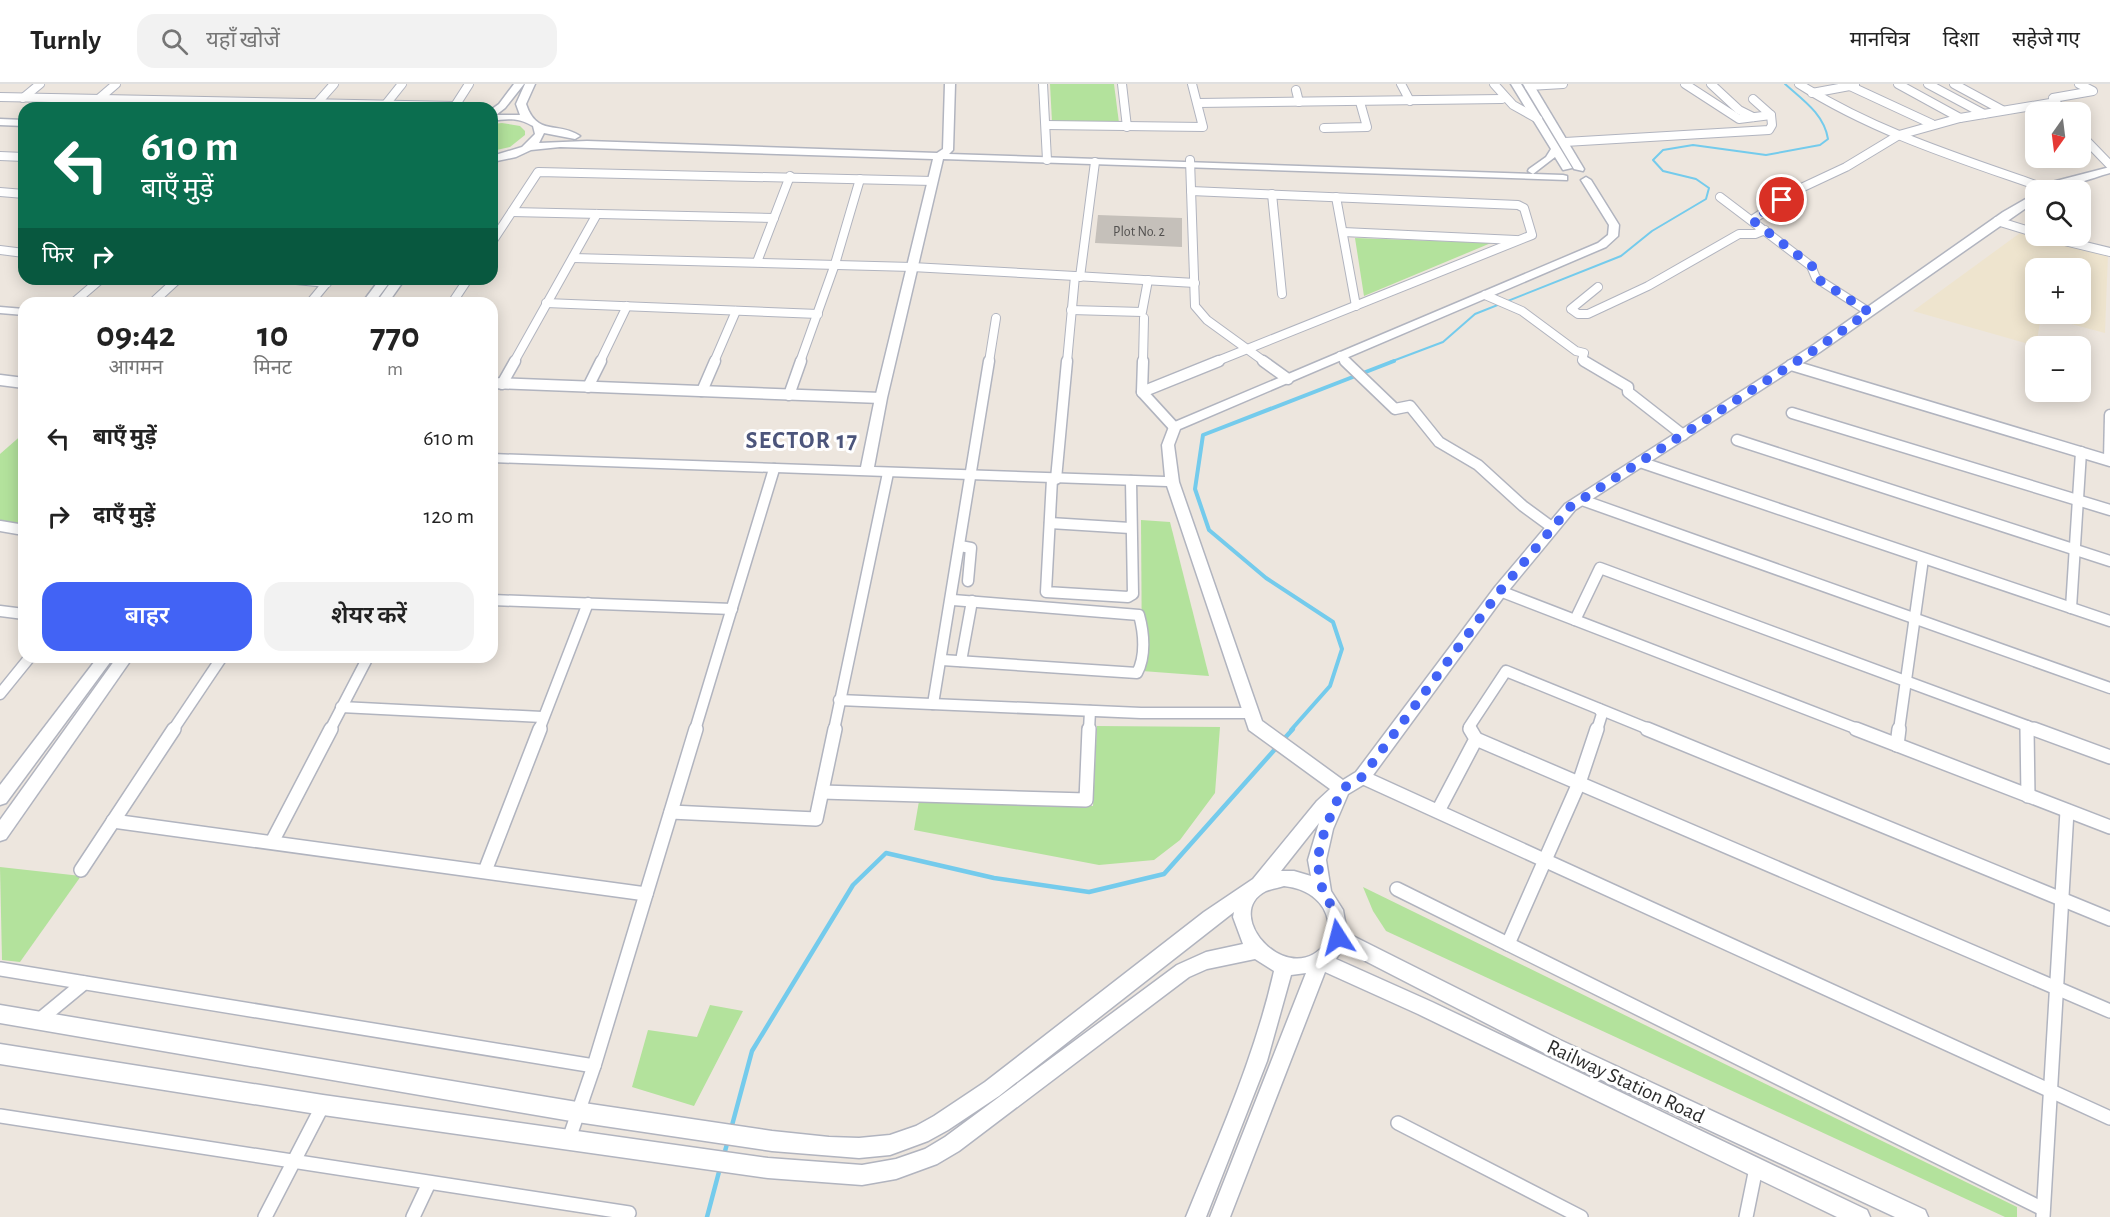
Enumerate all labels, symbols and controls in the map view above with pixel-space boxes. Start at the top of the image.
search box [137,14,557,68]
icon: search [158,25,191,58]
text: Turnly [30,27,101,55]
text: यहाँ खोजें [206,29,280,51]
text: मानचित्र [1850,29,1910,50]
text: दिशा [1943,29,1979,50]
text: सहेजे गए [2012,29,2080,50]
north arrow [2025,102,2091,168]
map controls [2025,102,2091,402]
icon: left [42,126,120,204]
text: 610 m [141,126,239,168]
pin [1756,174,1807,225]
text: बाएँ मुड़ें [141,175,213,202]
button: search [2025,180,2091,246]
icon: arrive [1765,183,1798,216]
house number: Plot No. 2 [1113,225,1165,239]
icon: right [86,240,119,273]
text: फिर [42,244,74,266]
button: + [2025,258,2091,324]
text: 09:42 [96,317,176,353]
text: 10 [257,317,289,353]
text: 770 [370,318,420,354]
button: − [2025,336,2091,402]
text: आगमन [108,358,163,378]
text: मिनट [254,358,292,378]
text: m [387,359,403,379]
icon: left [42,422,75,455]
text: बाएँ मुड़ें [93,426,157,448]
text: 610 m [423,427,474,449]
district label: SECTOR 17 [745,429,859,453]
icon: right [42,500,75,533]
text: दाएँ मुड़ें [93,504,155,526]
text: 120 m [424,505,474,527]
button: बाहर [42,582,252,651]
button: शेयर करें [264,582,474,651]
position arrow [1306,905,1370,969]
street label: Railway Station Road [1544,1036,1708,1127]

